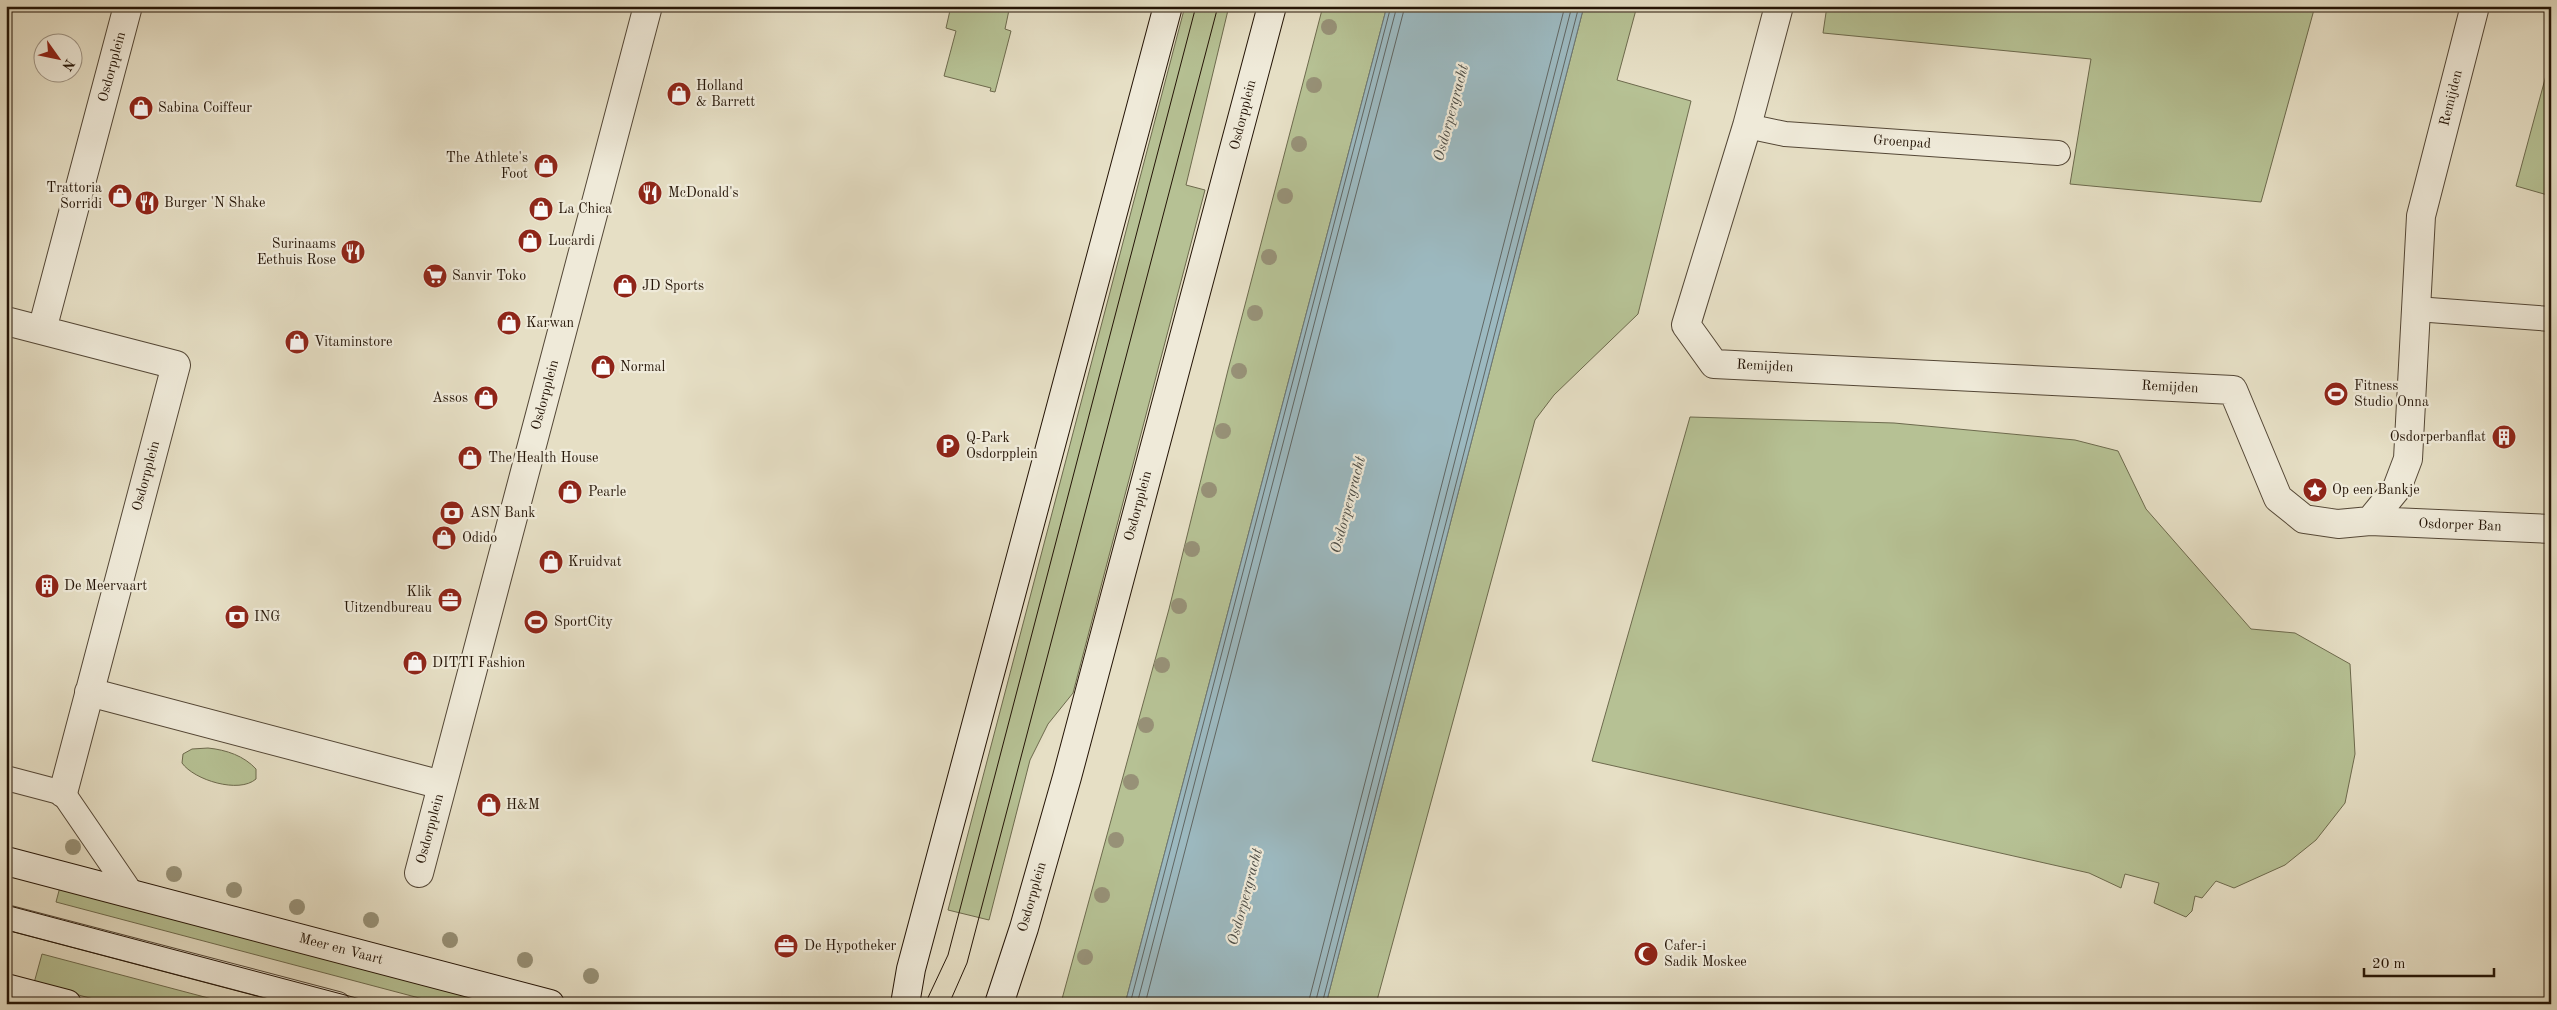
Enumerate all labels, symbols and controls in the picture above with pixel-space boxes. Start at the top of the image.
street label: Osdorpplein [96,30,128,104]
north arrow [32,32,82,82]
text: N [59,56,77,73]
water label: Osdorpergracht [1432,63,1472,163]
street label: Remijden [2437,68,2465,127]
street label: Osdorpplein [1228,78,1259,152]
place label: Holland & Barrett [696,79,755,109]
shop icon: Holland & Barrett [666,81,692,107]
shop icon: Sabina Coiffeur [128,95,154,121]
place label: Sabina Coiffeur [158,101,252,115]
street label: Groenpad [1872,133,1932,151]
place label: The Athlete's Foot [446,151,528,181]
shop icon: The Athlete's Foot [533,153,559,179]
restaurant icon: McDonald's [637,180,663,206]
place label: Trattoria Sorridi [46,181,102,211]
shop icon: Trattoria Sorridi [107,183,133,209]
place label: McDonald's [668,186,739,200]
restaurant icon: Burger 'N Shake [134,190,160,216]
place label: Burger 'N Shake [164,196,266,210]
shop icon: La Chica [528,196,554,222]
place label: La Chica [558,202,612,216]
shop icon: Lucardi [517,228,543,254]
place label: Lucardi [548,234,595,248]
place label: Surinaams Eethuis Rose [257,237,336,267]
restaurant icon: Surinaams Eethuis Rose [340,239,366,265]
supermarket icon: Sanvir Toko [422,263,448,289]
place label: Sanvir Toko [452,269,526,283]
shop icon: JD Sports [612,273,638,299]
place label: JD Sports [642,279,704,293]
shop icon: Karwan [496,310,522,336]
place label: Karwan [526,316,575,330]
shop icon: Vitaminstore [284,329,310,355]
place label: Vitaminstore [314,335,392,349]
shop icon: Normal [590,354,616,380]
street label: Osdorpplein [529,358,561,432]
street label: Remijden [1736,358,1794,375]
place label: Normal [620,360,665,374]
street label: Remijden [2141,379,2199,396]
place label: Fitness Studio Onna [2354,379,2429,409]
sports icon: Fitness Studio Onna [2323,381,2349,407]
shop icon: Assos [473,385,499,411]
place label: Assos [432,391,468,405]
building icon: Osdorperbanflat [2491,424,2517,450]
place label: Osdorperbanflat [2390,430,2486,444]
place label: Q-Park Osdorpplein [966,431,1038,461]
parking icon: Q-Park Osdorpplein [935,433,961,459]
street label: Osdorpplein [130,439,162,513]
shop icon: The Health House [457,445,483,471]
place label: The Health House [488,451,599,465]
water label: Osdorpergracht [1329,455,1369,555]
street label: Osdorpplein [1122,469,1154,543]
place icon: Op een Bankje [2302,477,2328,503]
shop icon: Pearle [557,479,583,505]
place label: Op een Bankje [2332,483,2420,497]
place label: Pearle [588,485,626,499]
bank icon: ASN Bank [439,500,465,526]
place label: ASN Bank [470,506,536,520]
street label: Osdorper Ban [2418,517,2502,533]
shop icon: Odido [431,525,457,551]
place label: Odido [462,531,497,545]
shop icon: Kruidvat [538,549,564,575]
place label: Kruidvat [568,555,622,569]
building icon: De Meervaart [34,573,60,599]
place label: De Meervaart [64,579,147,593]
place label: Klik Uitzendbureau [344,585,433,615]
office icon: Klik Uitzendbureau [437,587,463,613]
bank icon: ING [224,604,250,630]
sports icon: SportCity [523,609,549,635]
place label: ING [254,610,280,624]
place label: SportCity [554,615,614,629]
shop icon: DITTI Fashion [402,650,428,676]
place label: DITTI Fashion [432,656,526,670]
street label: Osdorpplein [414,792,446,866]
shop icon: H&M [476,792,502,818]
place label: H&M [506,798,540,812]
water label: Osdorpergracht [1226,847,1266,947]
street label: Osdorpplein [1015,860,1049,934]
street label: Meer en Vaart [297,931,385,967]
office icon: De Hypotheker [773,933,799,959]
place label: De Hypotheker [804,939,897,953]
place label: Cafer-i Sadik Moskee [1664,939,1747,969]
mosque icon: Cafer-i Sadik Moskee [1633,941,1659,967]
scale bar [2364,945,2494,977]
text: 20 m [2372,957,2406,972]

